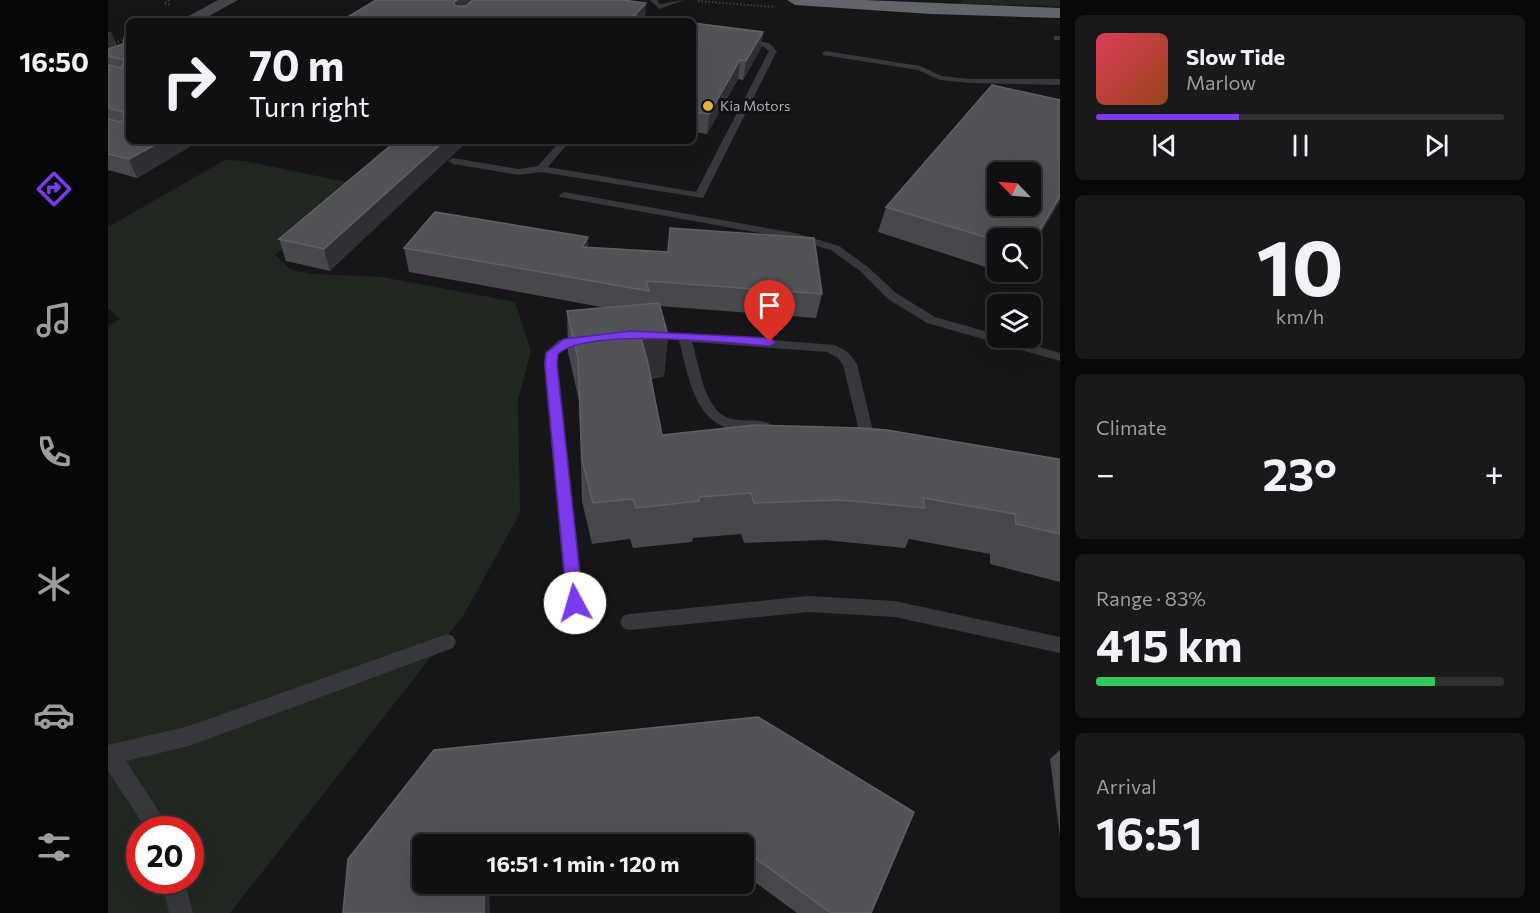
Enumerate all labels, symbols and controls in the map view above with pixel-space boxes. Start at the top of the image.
text: 70 m [249,38,344,90]
icon: right [150,42,228,120]
text: Slow Tide [1186,43,1285,70]
text: 16:50 [19,45,89,78]
text: Marlow [1186,70,1256,94]
text: Turn right [249,90,369,123]
place label: Kia Motors [720,97,790,114]
marker: Kia Motors [701,99,715,113]
icon: previous [1148,129,1181,162]
icon: pause [1284,129,1317,162]
icon: next [1420,129,1453,162]
north arrow [987,162,1041,216]
map controls [987,162,1041,348]
icon: directions [33,168,75,210]
text: 10 [1256,217,1344,312]
button: search [987,228,1041,282]
pin [744,280,795,342]
icon: arrive [753,289,786,322]
button: layers [987,294,1041,348]
icon: music [33,299,75,341]
text: km/h [1276,304,1324,328]
text: Climate [1096,415,1166,439]
icon: phone [33,431,75,473]
text: 23° [1263,445,1337,500]
text: − [1096,452,1115,493]
text: + [1485,452,1504,493]
icon: climate [33,563,75,605]
position arrow [543,571,607,635]
text: Range · 83% [1096,586,1206,610]
text: 415 km [1096,616,1243,671]
icon: car [33,694,75,736]
text: Arrival [1096,774,1157,798]
text: 16:51 [1096,804,1203,859]
speed limit sign: 20 [126,816,204,894]
icon: filters [33,826,75,868]
text: 16:51 · 1 min · 120 m [486,850,680,877]

